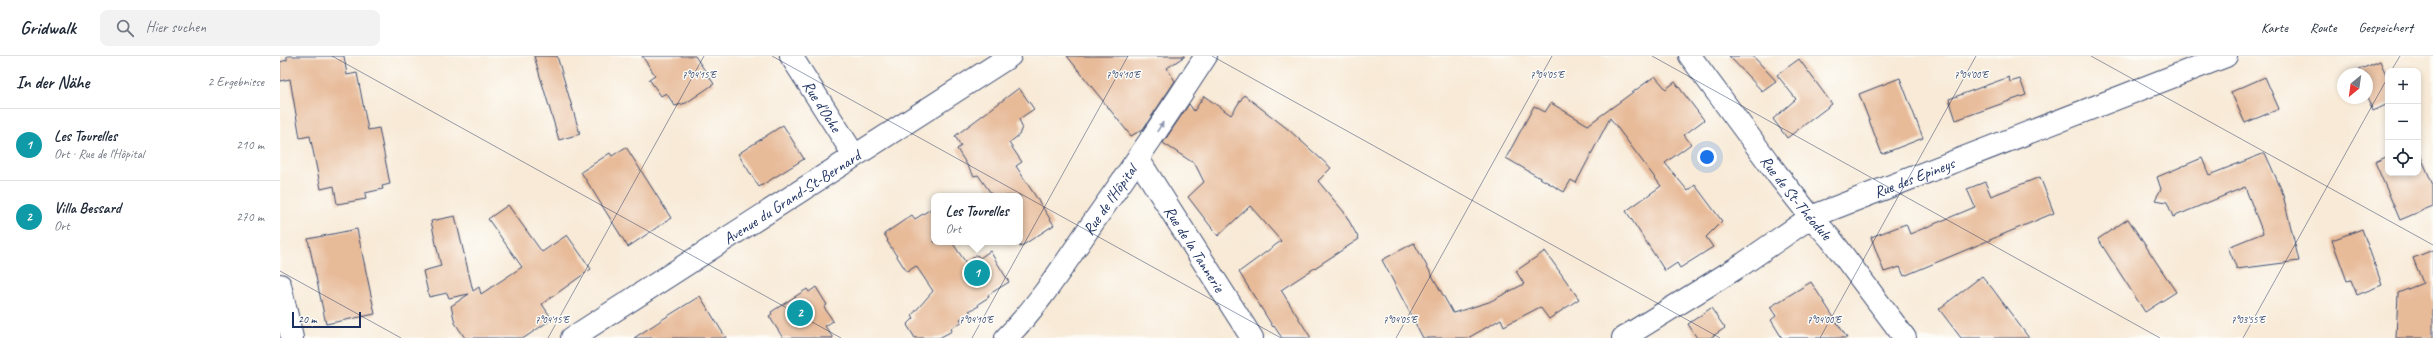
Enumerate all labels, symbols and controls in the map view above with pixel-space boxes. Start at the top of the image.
search box [100,10,380,46]
text: Gridwalk [20,16,76,40]
icon: search [114,17,136,39]
text: Hier suchen [146,18,206,37]
text: Karte [2261,19,2288,36]
text: Route [2310,19,2336,36]
text: Gespeichert [2358,19,2413,36]
text: 7°04'15"E [682,68,718,81]
text: 7°04'10"E [1106,68,1142,81]
text: 7°04'05"E [1530,68,1566,81]
text: 7°04'00"E [1954,68,1990,81]
north arrow [2337,68,2373,104]
map controls [2385,68,2421,176]
button: + [2385,68,2421,104]
text: In der Nähe [16,72,89,93]
text: 2 Ergebnisse [208,74,264,90]
street label: Rue d'Oche [798,77,847,137]
button: − [2385,104,2421,140]
one-way arrow [1156,121,1164,132]
text: Les Tourelles [54,127,117,146]
text: 1 [26,137,32,153]
text: 210 m [236,137,264,153]
button: locate [2385,140,2421,176]
street label: Avenue du Grand-St-Bernard [720,145,867,249]
text: Ort · Rue de l'Hôpital [54,146,144,162]
your location [1697,147,1717,167]
street label: Rue de St-Théodule [1756,152,1837,246]
street label: Rue des Epineys [1871,153,1959,203]
street label: Rue de l'Hôpital [1079,158,1143,239]
popup [931,193,1023,245]
text: Villa Bessard [54,199,121,218]
text: Les Tourelles [946,202,1008,221]
street label: Rue de la Tannerie [1159,202,1230,297]
text: 2 [26,209,32,225]
text: 270 m [236,209,264,225]
text: Ort [54,218,69,234]
text: Ort [946,221,961,237]
pin: 1 [964,258,990,288]
pin: 2 [787,298,813,328]
scale bar [292,310,361,329]
text: 20 m [298,312,317,326]
text: 7°04'15"E [535,313,571,326]
text: 7°04'10"E [959,313,995,326]
text: 7°04'05"E [1383,313,1419,326]
text: 7°04'00"E [1807,313,1843,326]
text: 7°03'55"E [2231,313,2267,326]

